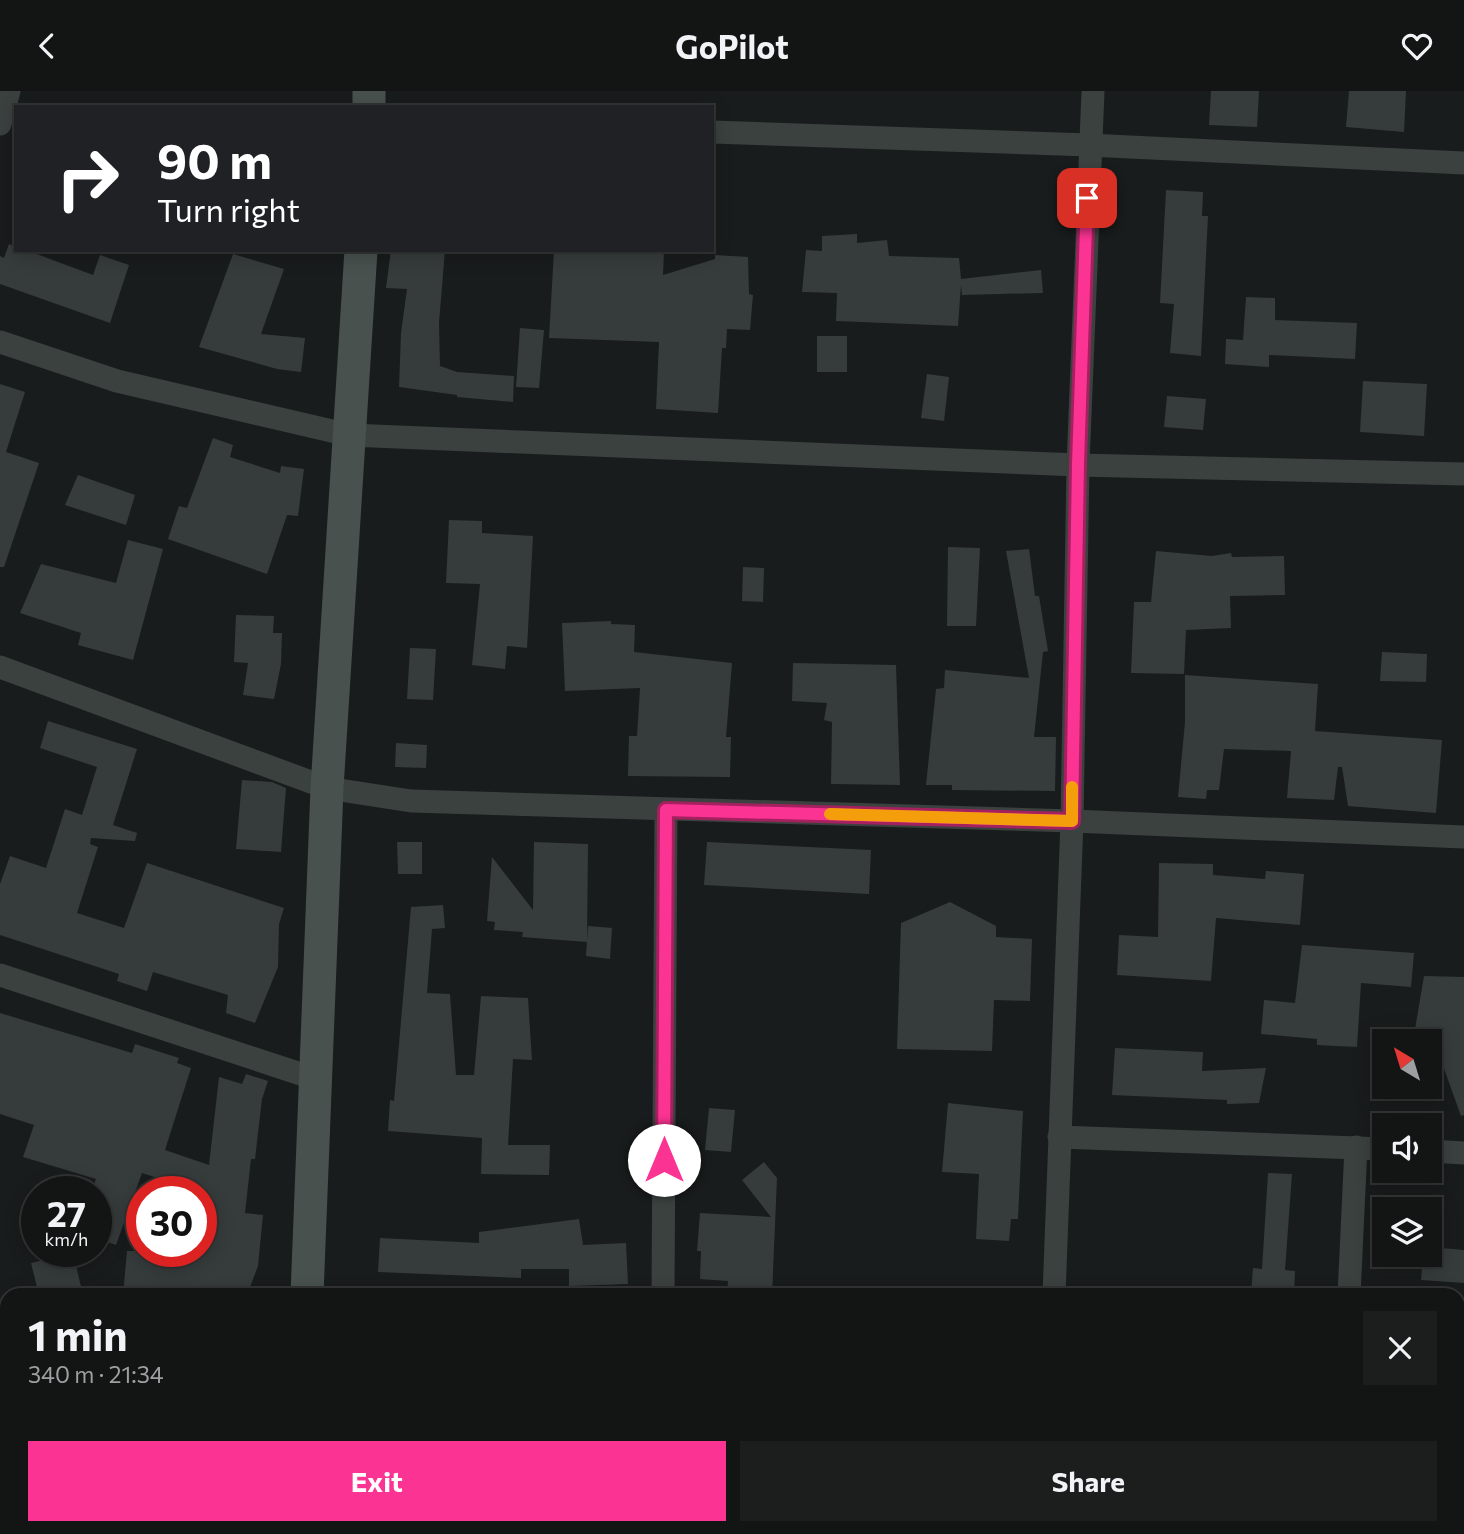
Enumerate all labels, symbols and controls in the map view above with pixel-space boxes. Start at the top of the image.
text: GoPilot [675,26,789,66]
icon: back [28,27,66,65]
icon: heart [1398,27,1436,65]
text: 90 m [157,129,272,189]
icon: right [42,133,133,224]
pin [1057,168,1117,228]
icon: arrive [1068,179,1106,217]
text: Turn right [157,189,300,229]
north arrow [1372,1029,1442,1099]
map controls [1372,1029,1442,1267]
button: sound [1372,1113,1442,1183]
position arrow [627,1123,701,1197]
speed limit sign: 30 [126,1176,217,1267]
text: 27 [47,1191,86,1234]
button: layers [1372,1197,1442,1267]
text: km/h [45,1228,88,1250]
text: 1 min [28,1308,128,1360]
button: close [1363,1311,1437,1385]
text: 340 m · 21:34 [28,1360,164,1388]
button: Exit [28,1441,726,1521]
button: Share [740,1441,1437,1521]

